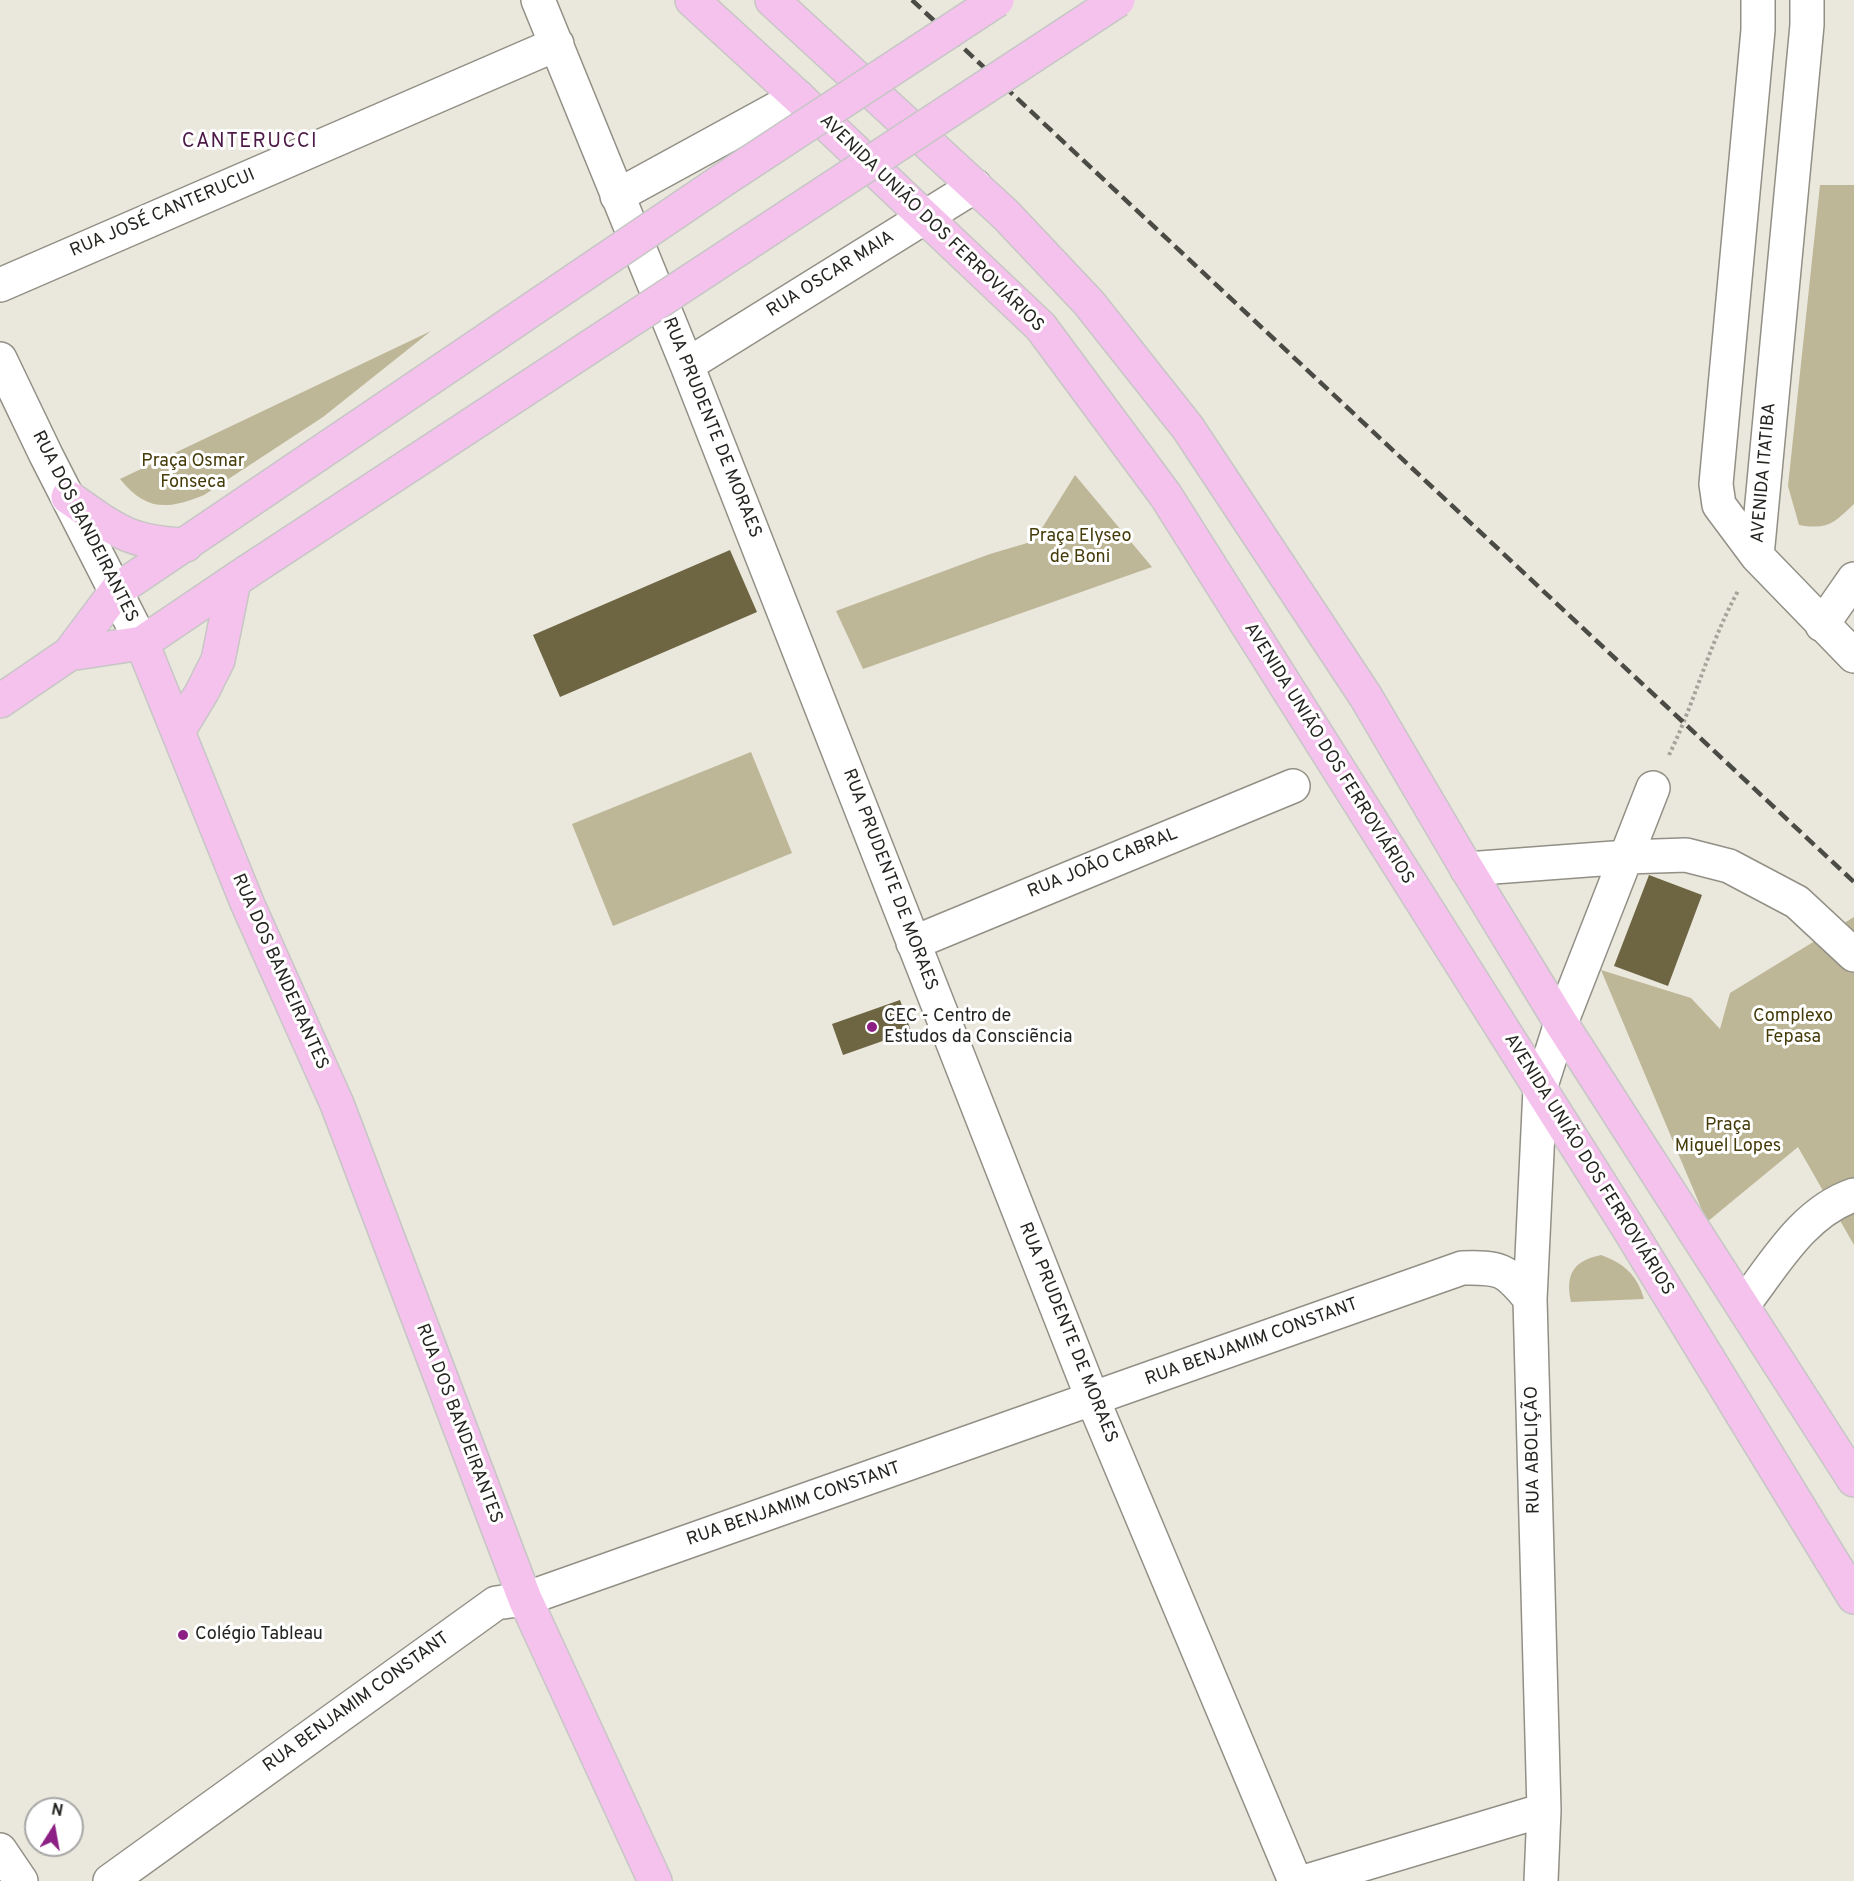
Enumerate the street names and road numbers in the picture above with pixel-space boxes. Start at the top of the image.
street label: AVENIDA UNIÃO DOS FERROVIÁRIOS [814,111,1048,337]
street label: RUA JOSÉ CANTERUCUI [67,165,259,263]
street label: RUA OSCAR MAIA [763,227,899,323]
street label: RUA PRUDENTE DE MORAES [657,315,765,541]
street label: AVENIDA ITATIBA [1748,402,1782,544]
street label: RUA DOS BANDEIRANTES [26,428,142,626]
street label: AVENIDA UNIÃO DOS FERROVIÁRIOS [1238,619,1418,889]
street label: RUA PRUDENTE DE MORAES [837,766,941,994]
street label: RUA JOÃO CABRAL [1025,824,1181,904]
street label: RUA DOS BANDEIRANTES [226,871,332,1073]
street label: AVENIDA UNIÃO DOS FERROVIÁRIOS [1498,1030,1678,1300]
street label: RUA PRUDENTE DE MORAES [1013,1220,1121,1446]
street label: RUA BENJAMIM CONSTANT [1143,1294,1361,1392]
street label: RUA DOS BANDEIRANTES [410,1321,506,1527]
street label: RUA ABOLIÇÃO [1522,1386,1546,1514]
street label: RUA BENJAMIM CONSTANT [684,1458,904,1552]
street label: RUA BENJAMIM CONSTANT [260,1628,454,1778]

